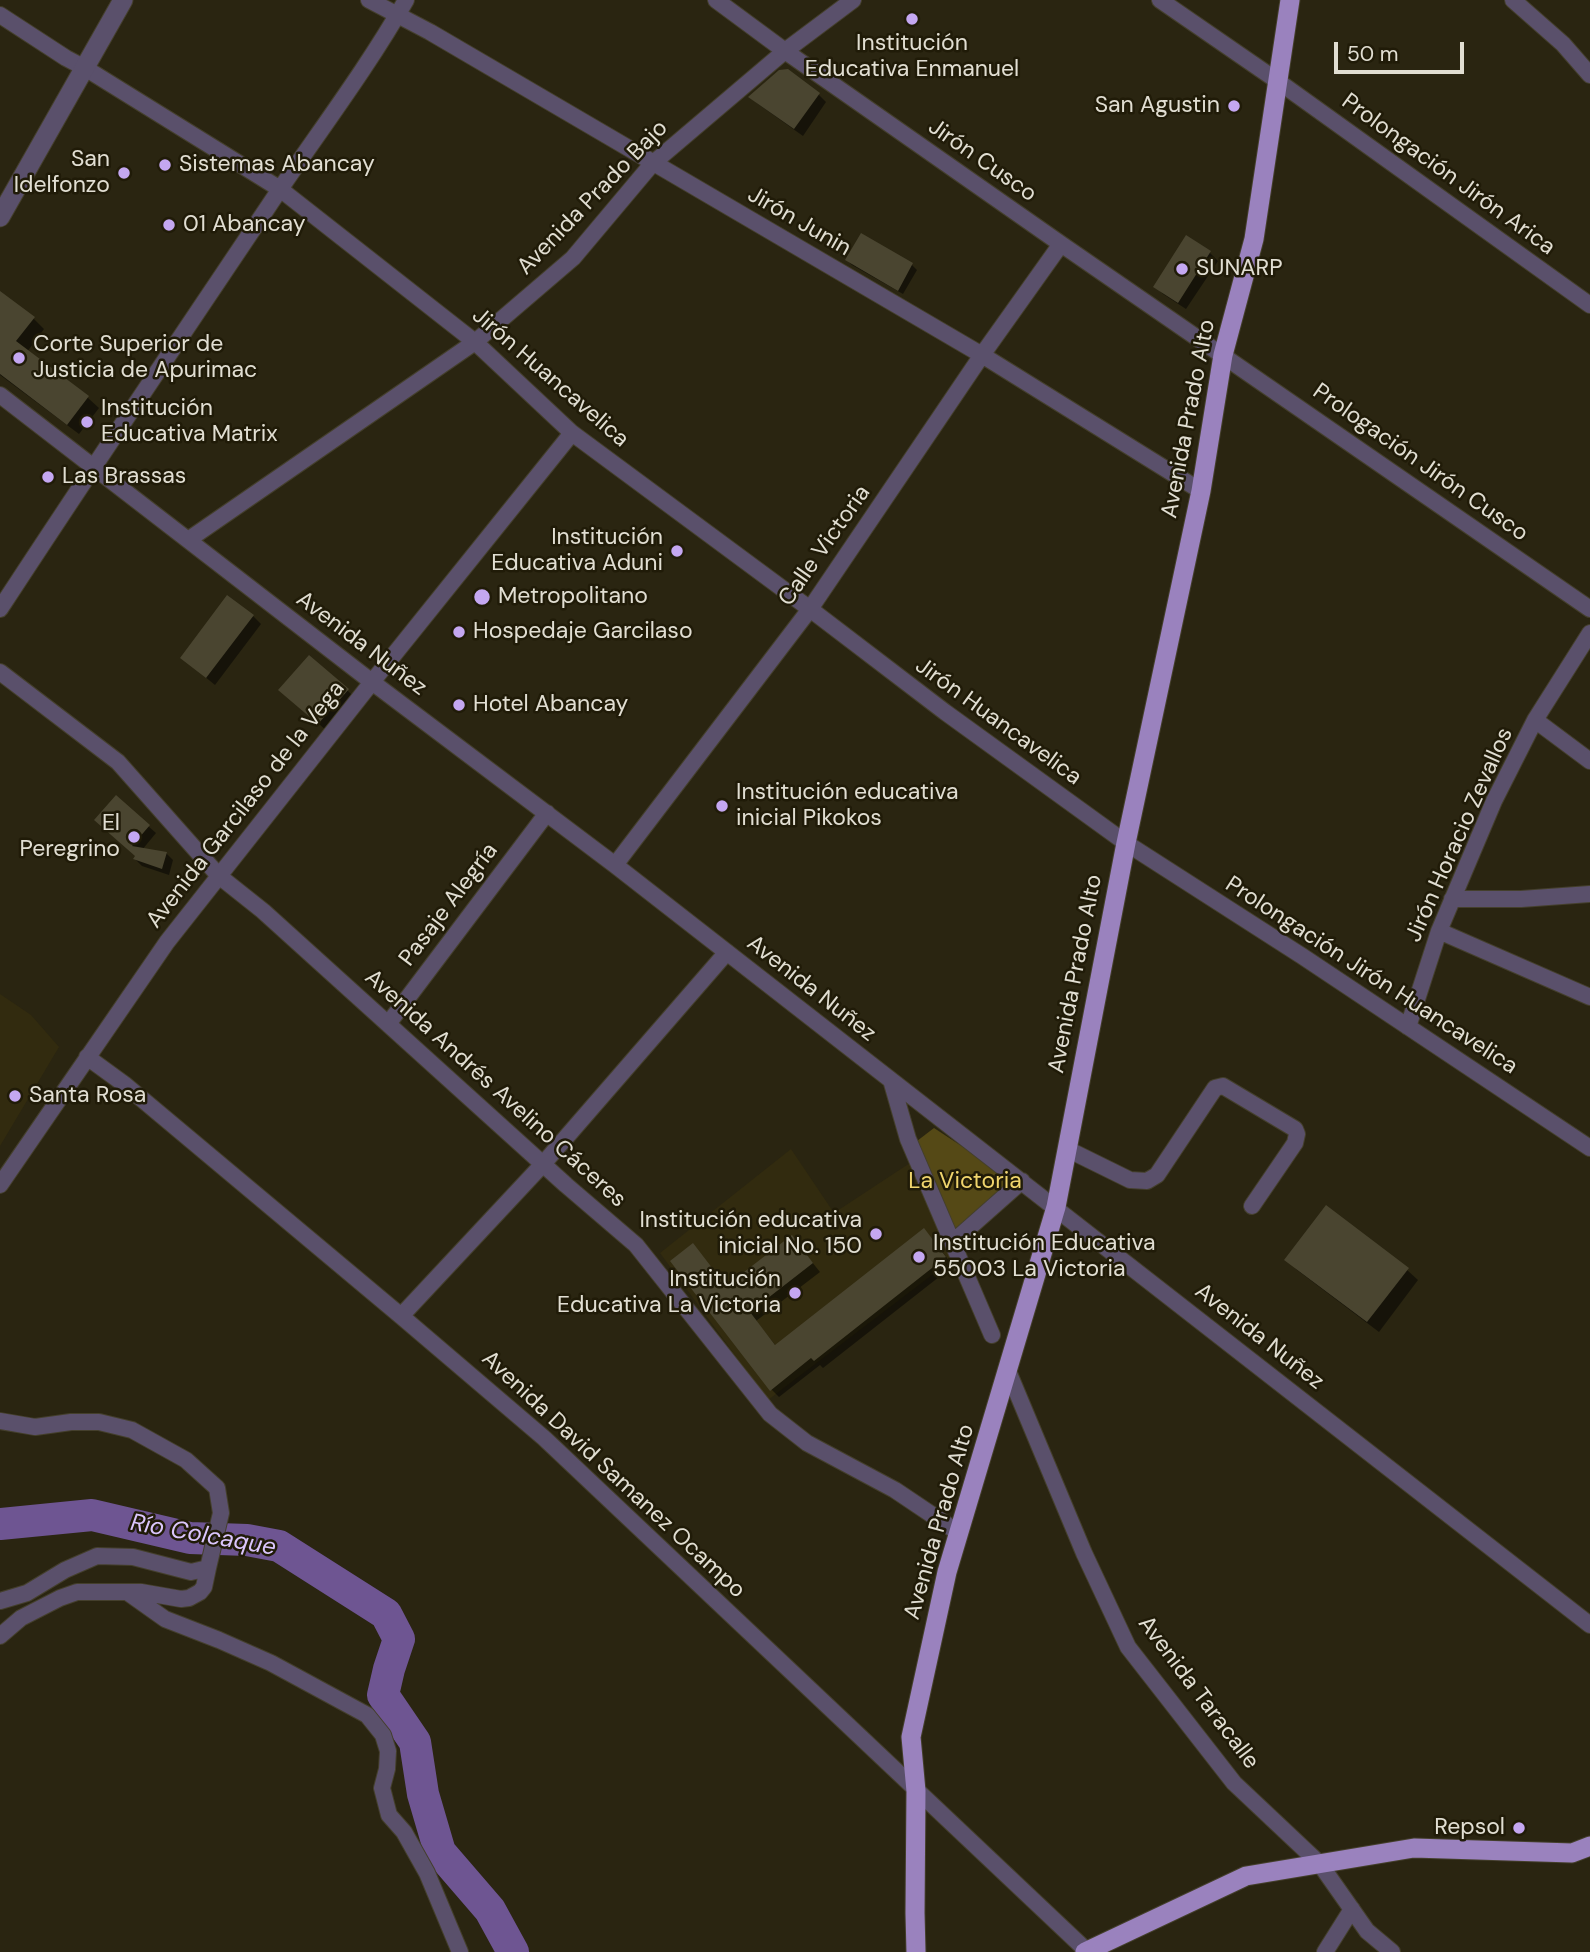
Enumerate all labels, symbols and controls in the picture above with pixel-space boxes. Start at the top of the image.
marker: Institución Educativa Enmanuel [904,11,920,27]
scale bar [1338,28,1468,72]
place label: Institución Educativa Enmanuel [805,30,1019,84]
text: 50 m [1347,40,1398,68]
street label: Prolongación Jirón Arica [1336,88,1560,262]
place label: San Agustin [1095,92,1220,120]
marker: San Agustin [1226,98,1242,114]
street label: Jirón Cusco [922,114,1042,208]
street label: Avenida Prado Bajo [512,115,674,281]
place label: San Idelfonzo [14,146,110,200]
place label: Sistemas Abancay [179,151,375,179]
marker: Sistemas Abancay [157,157,173,173]
marker: San Idelfonzo [116,165,132,181]
street label: Jirón Junin [742,181,856,263]
place label: 01 Abancay [183,211,306,239]
marker: 01 Abancay [161,217,177,233]
place label: SUNARP [1196,255,1283,283]
marker: SUNARP [1174,261,1190,277]
street label: Jirón Huancavelica [466,302,634,454]
street label: Avenida Prado Alto [1156,317,1222,521]
place label: Corte Superior de Justicia de Apurimac [33,331,257,385]
marker: Corte Superior de Justicia de Apurimac [11,350,27,366]
street label: Prologación Jirón Cusco [1307,378,1533,548]
place label: Institución Educativa Matrix [101,395,278,449]
marker: Institución Educativa Matrix [79,414,95,430]
place label: Las Brassas [62,463,186,491]
marker: Las Brassas [40,469,56,485]
street label: Calle Victoria [773,480,877,612]
place label: Institución Educativa Aduni [491,524,663,578]
marker: Institución Educativa Aduni [669,543,685,559]
place label: Metropolitano [498,583,648,611]
street label: Avenida Nuñez [290,586,432,702]
marker: Metropolitano [472,587,492,607]
place label: Hospedaje Garcilaso [473,618,693,646]
marker: Hospedaje Garcilaso [451,624,467,640]
street label: Jirón Huancavelica [909,652,1087,792]
street label: Avenida Garcilaso de la Vega [141,676,351,934]
place label: Hotel Abancay [473,691,628,719]
marker: Hotel Abancay [451,697,467,713]
street label: Jirón Horacio Zevallos [1400,724,1520,946]
place label: Institución educativa inicial Pikokos [736,779,959,833]
marker: Institución educativa inicial Pikokos [714,798,730,814]
place label: El Peregrino [19,810,120,864]
marker: El Peregrino [126,829,142,845]
street label: Pasaje Alegría [394,838,504,972]
street label: Prolongación Jirón Huancavelica [1220,871,1522,1081]
street label: Avenida Prado Alto [1043,872,1109,1076]
street label: Avenida Nuñez [741,930,881,1048]
street label: Avenida Andrés Avelino Cáceres [359,964,631,1214]
place label: Santa Rosa [29,1082,146,1110]
marker: Santa Rosa [7,1088,23,1104]
park label: La Victoria [908,1168,1022,1196]
place label: Institución educativa inicial No. 150 [639,1207,862,1261]
marker: Institución educativa inicial No. 150 [868,1226,884,1242]
place label: Institución Educativa 55003 La Victoria [933,1230,1156,1284]
marker: Institución Educativa 55003 La Victoria [911,1249,927,1265]
place label: Institución Educativa La Victoria [557,1266,781,1320]
street label: Avenida Nuñez [1189,1278,1329,1396]
marker: Institución Educativa La Victoria [787,1285,803,1301]
street label: Avenida David Samanez Ocampo [475,1345,751,1605]
street label: Avenida Prado Alto [899,1421,981,1623]
water label: Río Colcaque [128,1509,278,1563]
street label: Avenida Taracalle [1132,1611,1264,1775]
place label: Repsol [1434,1814,1505,1842]
marker: Repsol [1511,1820,1527,1836]

